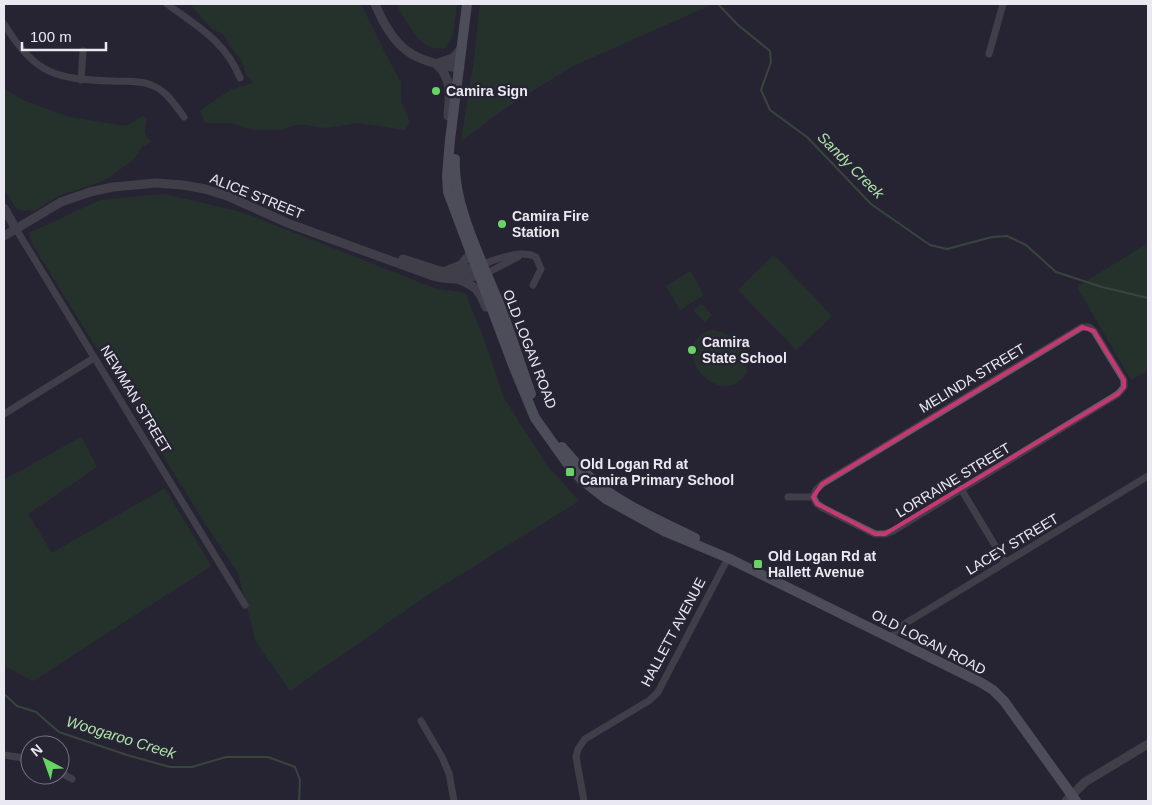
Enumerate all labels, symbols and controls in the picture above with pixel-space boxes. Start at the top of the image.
scale bar [22,20,106,52]
text: 100 m [30,28,72,45]
place label: Camira Sign [446,83,528,99]
marker: Camira Sign [430,85,442,97]
water label: Sandy Creek [814,128,889,203]
street label: ALICE STREET [208,170,307,222]
place label: Camira Fire Station [512,208,589,240]
marker: Camira Fire Station [496,218,508,230]
street label: OLD LOGAN ROAD [500,287,560,411]
place label: Camira State School [702,334,787,366]
street label: MELINDA STREET [916,340,1028,416]
street label: NEWMAN STREET [97,342,175,456]
marker: Camira State School [686,344,698,356]
street label: LORRAINE STREET [893,439,1014,521]
place label: Old Logan Rd at Camira Primary School [580,456,734,488]
marker: Old Logan Rd at Camira Primary School [564,466,576,478]
street label: LACEY STREET [963,510,1061,578]
place label: Old Logan Rd at Hallett Avenue [768,548,876,580]
marker: Old Logan Rd at Hallett Avenue [752,558,764,570]
street label: HALLETT AVENUE [638,575,708,689]
street label: OLD LOGAN ROAD [869,606,989,678]
water label: Woogaroo Creek [64,712,179,762]
north arrow [20,735,70,785]
text: N [27,741,46,760]

